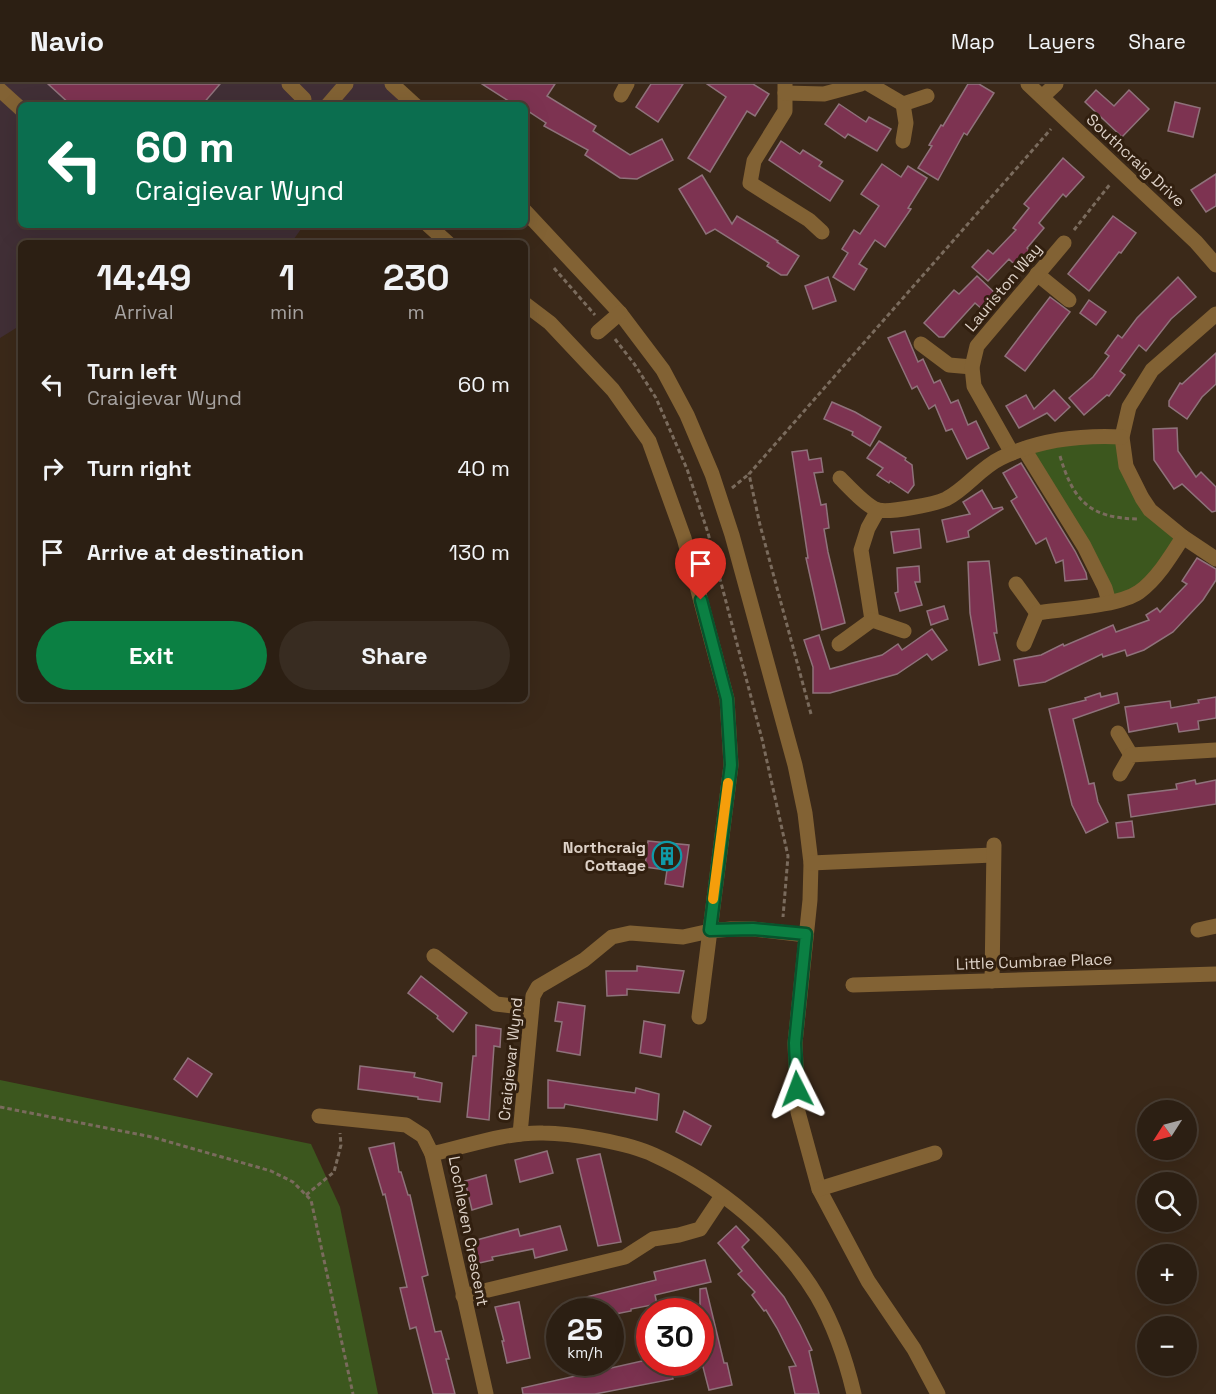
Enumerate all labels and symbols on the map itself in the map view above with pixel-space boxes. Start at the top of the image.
street label: Southcraig Drive [1082,109,1190,212]
street label: Lauriston Way [960,239,1046,336]
pin [675,538,726,600]
place label: Northcraig Cottage [563,837,646,876]
building icon: Northcraig Cottage [651,840,683,872]
street label: Little Cumbrae Place [955,948,1113,975]
street label: Craigievar Wynd [494,996,527,1122]
position arrow [765,1057,829,1121]
north arrow [1137,1100,1197,1160]
street label: Lochleven Crescent [444,1154,493,1308]
speed limit sign: 30 [636,1298,714,1376]

